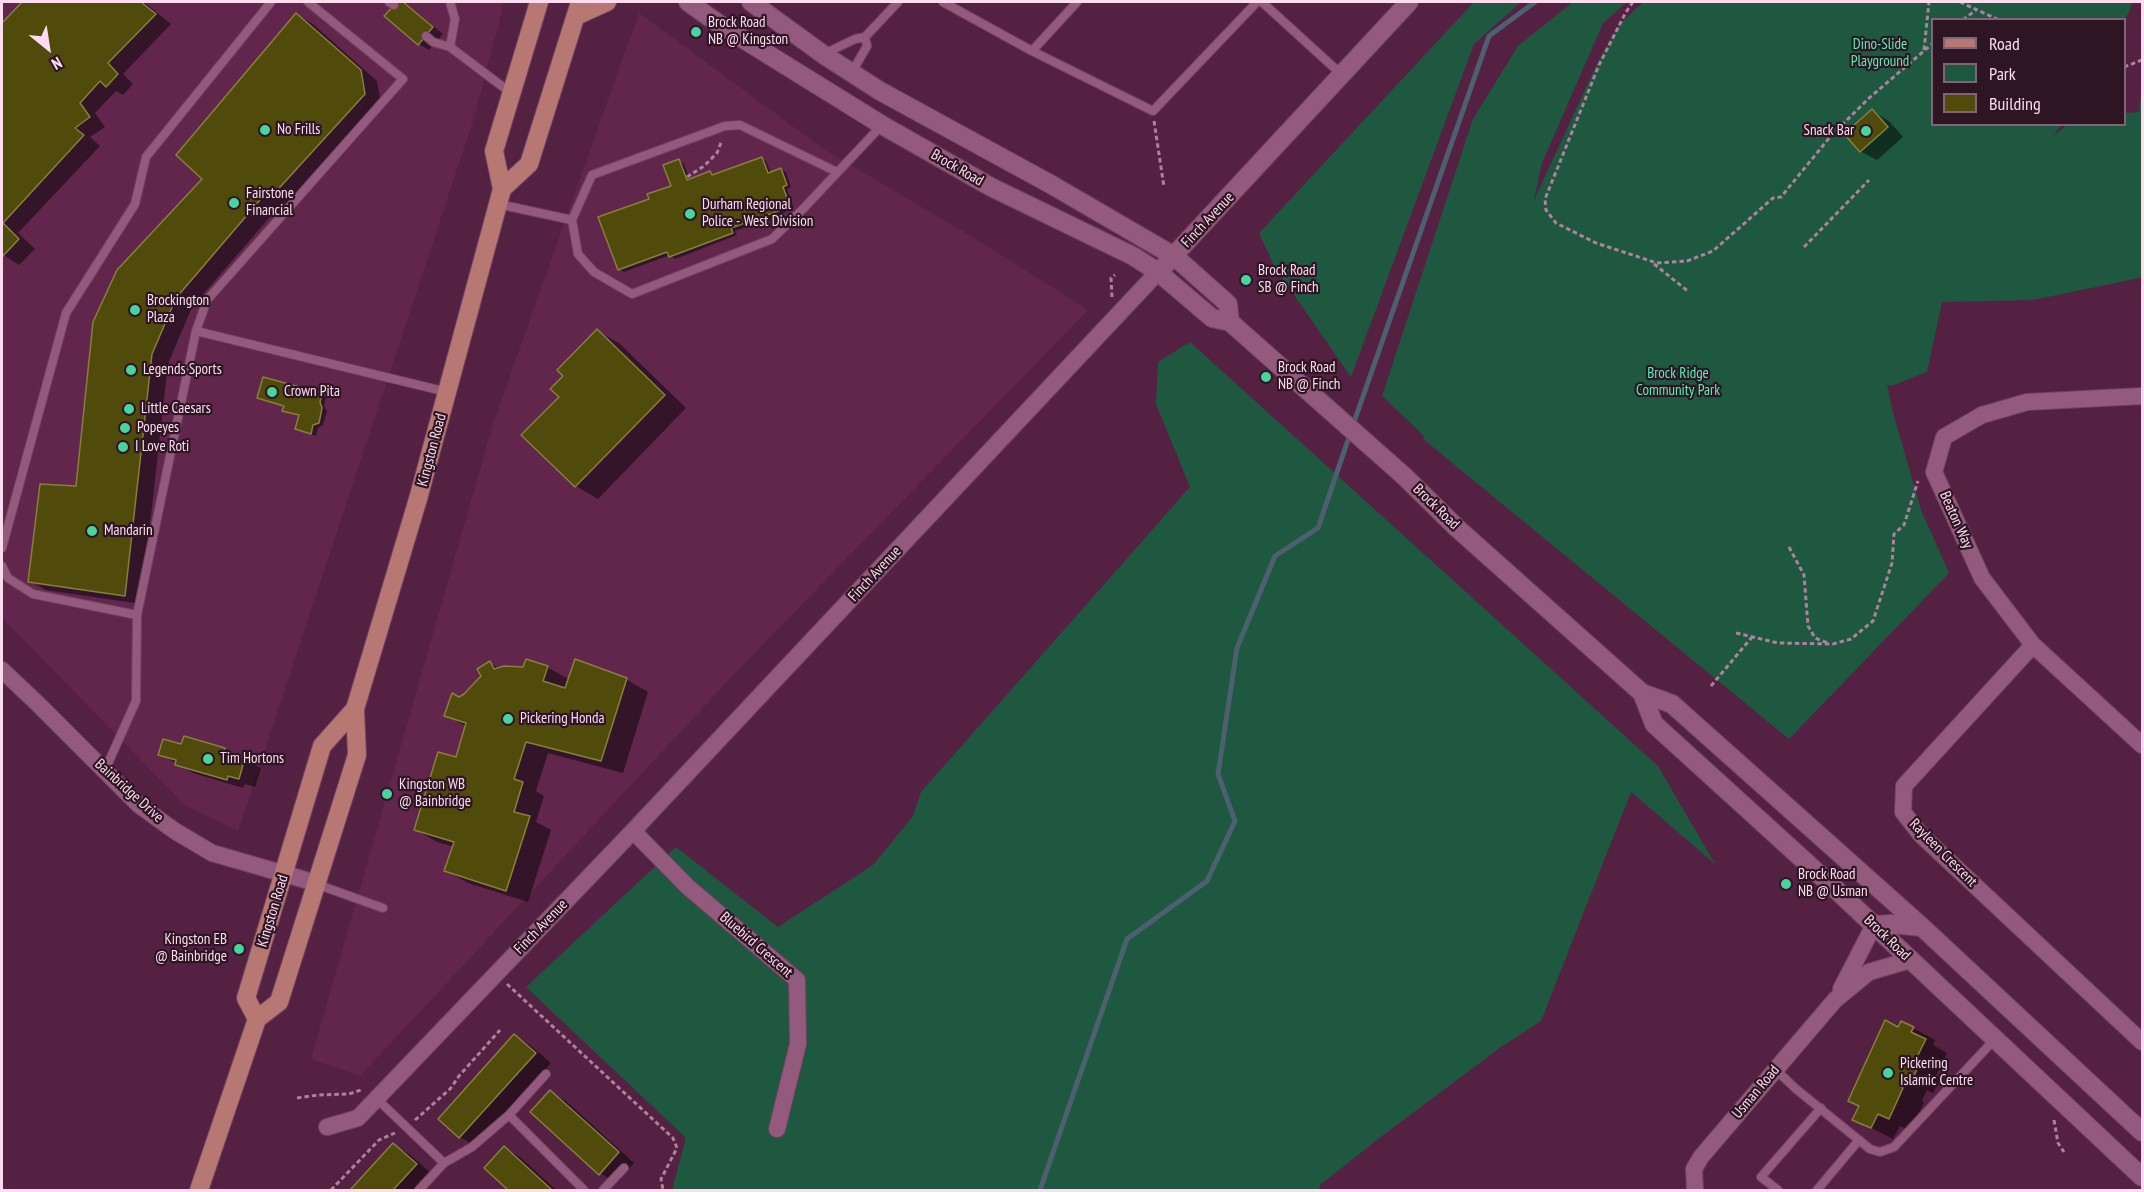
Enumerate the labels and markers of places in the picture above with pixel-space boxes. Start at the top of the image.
place label: Brock Road NB @ Kingston [708,14,788,49]
marker: Brock Road NB @ Kingston [689,25,703,39]
place label: No Frills [277,121,320,139]
place label: Snack Bar [1803,122,1854,140]
marker: No Frills [258,123,272,137]
marker: Snack Bar [1859,124,1873,138]
place label: Fairstone Financial [246,185,294,220]
marker: Fairstone Financial [227,196,241,210]
place label: Durham Regional Police - West Division [702,196,813,231]
marker: Durham Regional Police - West Division [683,207,697,221]
place label: Brock Road SB @ Finch [1258,262,1319,297]
marker: Brock Road SB @ Finch [1239,273,1253,287]
place label: Brockington Plaza [147,292,209,327]
marker: Brockington Plaza [128,303,142,317]
place label: Brock Road NB @ Finch [1278,359,1340,394]
place label: Legends Sports [143,361,222,379]
marker: Legends Sports [124,363,138,377]
marker: Brock Road NB @ Finch [1259,370,1273,384]
place label: Crown Pita [284,383,340,401]
marker: Crown Pita [265,385,279,399]
place label: Little Caesars [141,400,211,418]
marker: Little Caesars [122,402,136,416]
place label: Popeyes [137,419,179,437]
marker: Popeyes [118,421,132,435]
place label: I Love Roti [135,438,189,456]
marker: I Love Roti [116,440,130,454]
place label: Mandarin [104,522,153,540]
marker: Mandarin [85,524,99,538]
place label: Pickering Honda [520,710,604,728]
marker: Pickering Honda [501,712,515,726]
place label: Tim Hortons [220,750,284,768]
marker: Tim Hortons [201,752,215,766]
place label: Kingston WB @ Bainbridge [399,776,471,811]
marker: Kingston WB @ Bainbridge [380,787,394,801]
place label: Brock Road NB @ Usman [1798,866,1868,901]
marker: Brock Road NB @ Usman [1779,877,1793,891]
place label: Kingston EB @ Bainbridge [155,931,227,966]
marker: Kingston EB @ Bainbridge [232,942,246,956]
place label: Pickering Islamic Centre [1900,1055,1973,1090]
marker: Pickering Islamic Centre [1881,1066,1895,1080]

